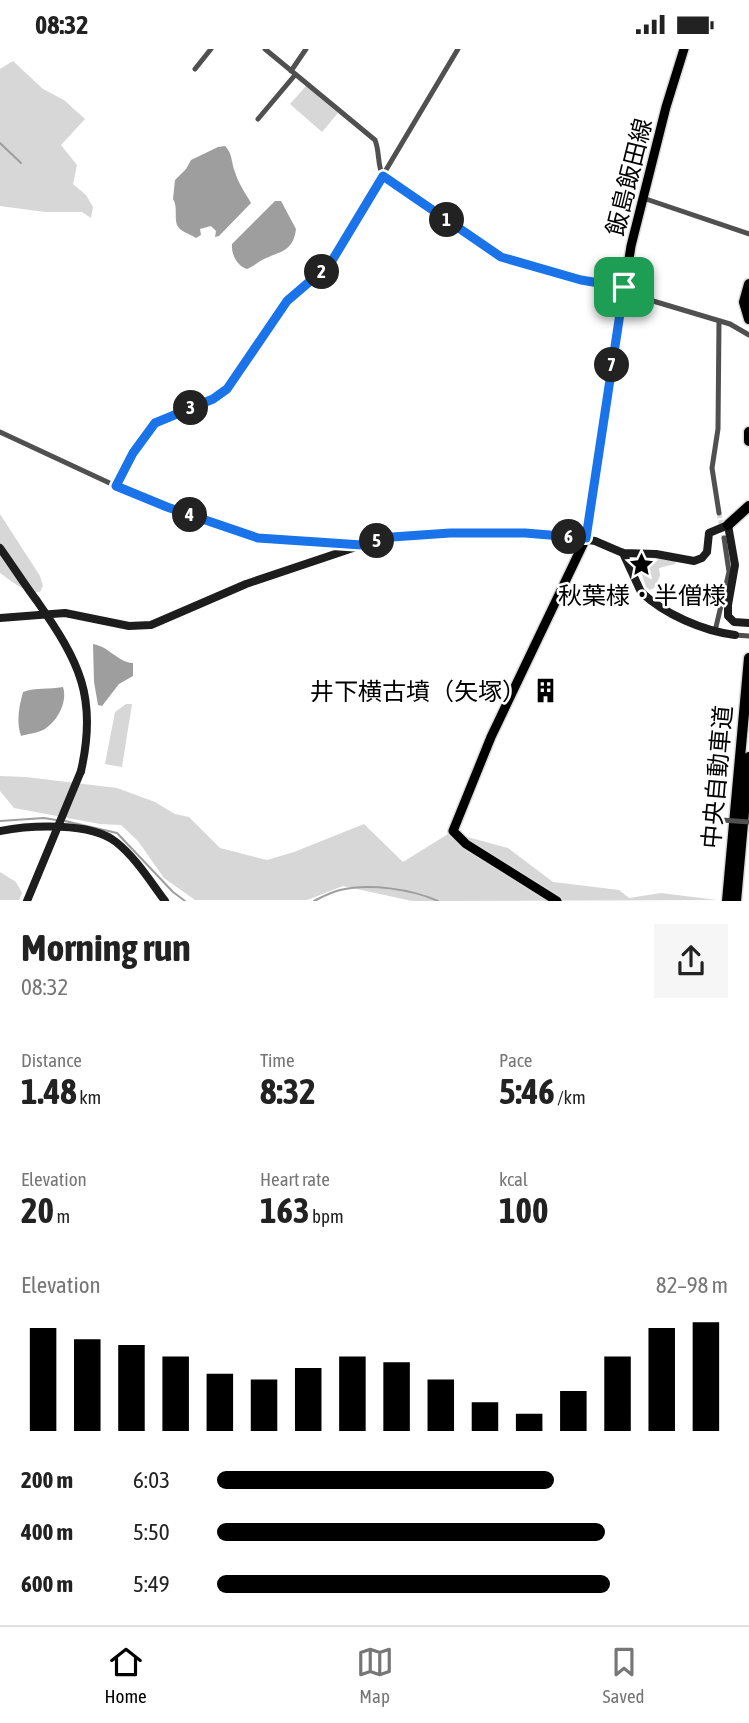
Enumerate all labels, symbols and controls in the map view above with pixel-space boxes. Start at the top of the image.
text: 08:32 [35,10,89,40]
street label: 飯島飯田線 [601,116,657,238]
pin: 1 [430,203,464,237]
text: 1 [442,208,451,230]
pin: 2 [304,255,340,290]
pin [594,257,654,317]
text: 2 [317,260,326,282]
icon: arrive [605,268,643,306]
pin: 7 [594,347,630,383]
text: 7 [607,353,616,375]
pin: 3 [174,391,208,425]
text: 3 [186,396,195,418]
pin: 4 [172,497,208,533]
text: 4 [185,503,194,525]
pin: 6 [552,519,586,554]
pin: 5 [360,524,394,559]
text: 6 [564,525,573,547]
text: 5 [372,529,381,551]
place icon: 秋葉様・半僧様 [628,550,656,578]
place label: 秋葉様・半僧様 [558,582,726,609]
building icon: 井下横古墳（矢塚） [532,677,560,705]
place label: 井下横古墳（矢塚） [310,678,526,705]
street label: 中央自動車道 [697,704,737,850]
button: share [654,924,728,998]
text: Morning run [21,926,191,969]
text: 08:32 [21,974,68,1000]
text: Distance [21,1049,82,1071]
text: Time [260,1049,295,1071]
text: Pace [499,1049,532,1071]
text: 1.48 [21,1071,77,1111]
text: 8:32 [260,1071,316,1111]
text: 5:46 [499,1071,555,1111]
text: km [77,1086,101,1108]
text: /km [555,1086,586,1108]
text: Elevation [21,1168,87,1190]
text: Heart rate [260,1168,330,1190]
text: kcal [499,1168,528,1190]
text: 20 [21,1190,54,1230]
text: 163 [260,1190,309,1230]
text: 100 [499,1190,548,1230]
text: m [54,1205,70,1227]
text: bpm [309,1205,344,1227]
text: Elevation [21,1272,101,1298]
text: 82–98 m [656,1272,728,1298]
text: 200 m [21,1467,73,1493]
text: 6:03 [133,1467,170,1493]
text: 400 m [21,1519,73,1545]
text: 5:50 [133,1519,170,1545]
text: 600 m [21,1571,73,1597]
text: 5:49 [133,1571,170,1597]
tab: Home [104,1643,147,1707]
tab: Map [356,1643,394,1707]
tab: Saved [603,1643,645,1707]

